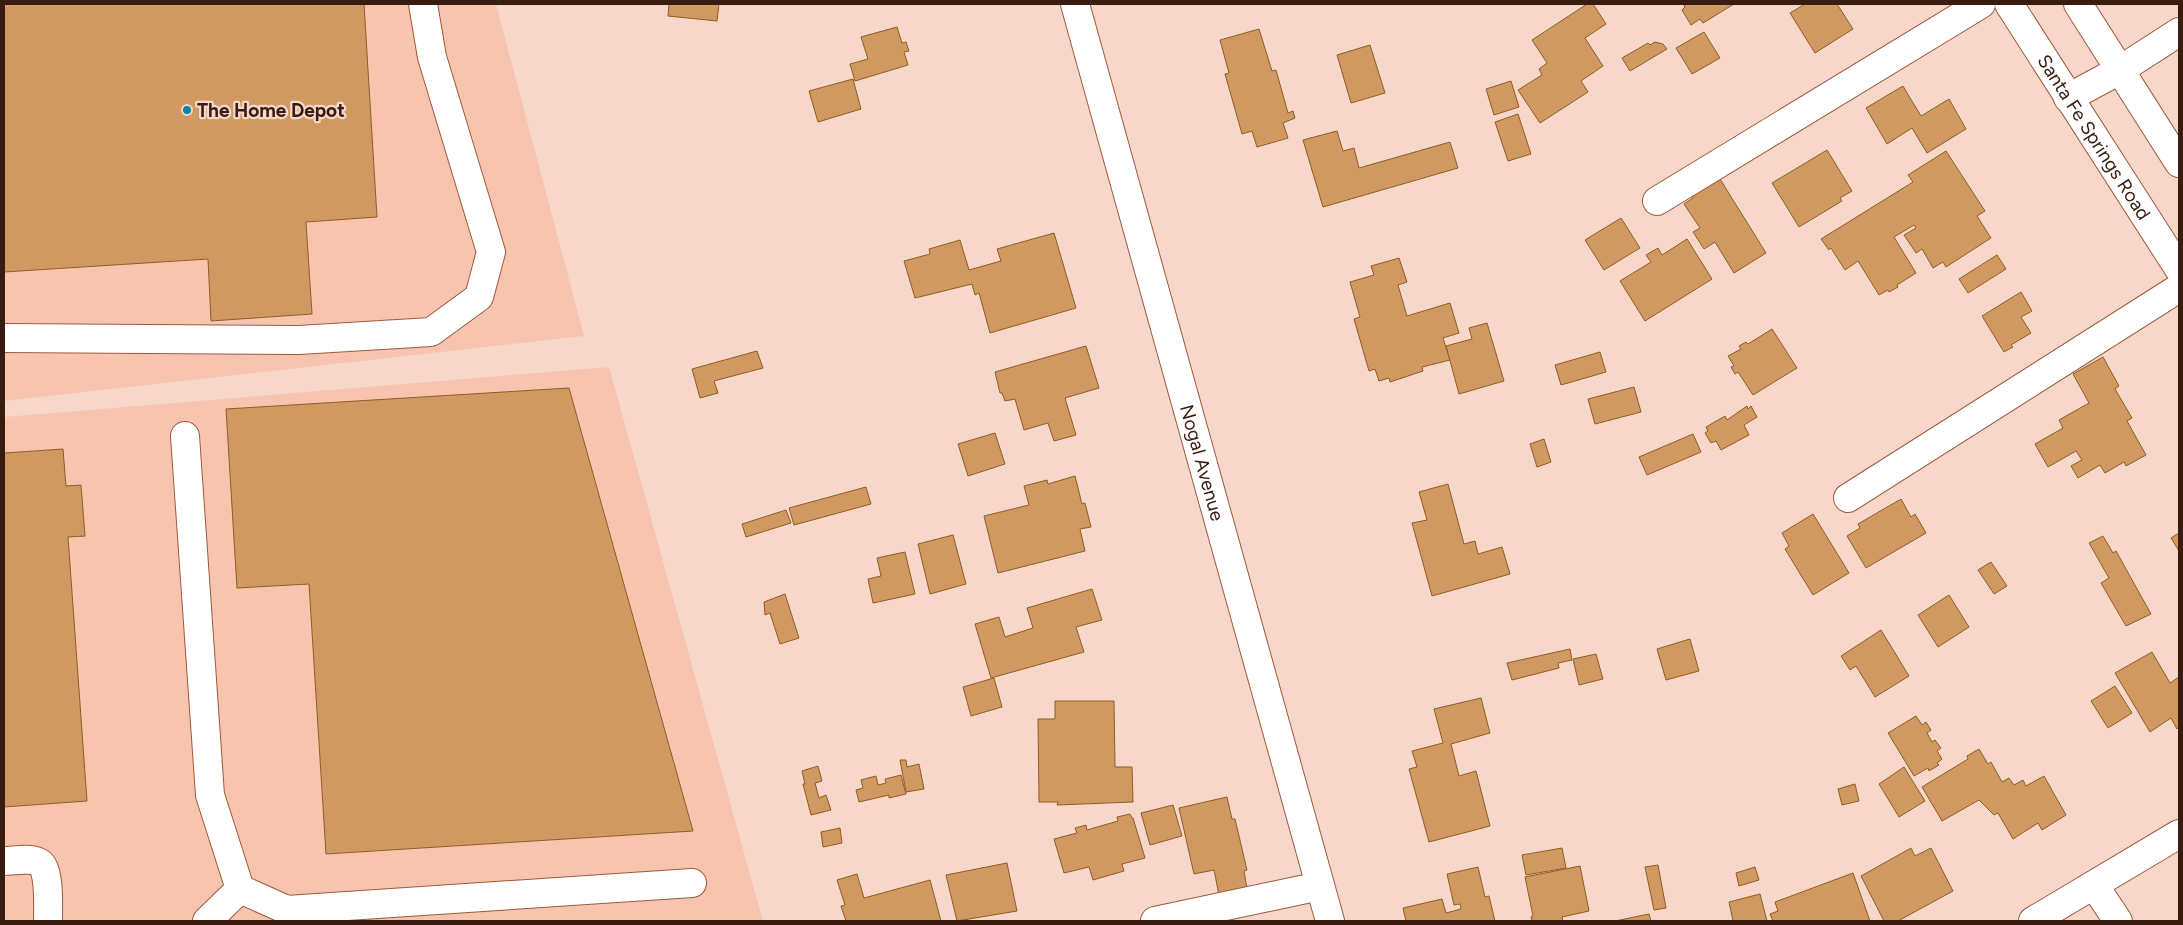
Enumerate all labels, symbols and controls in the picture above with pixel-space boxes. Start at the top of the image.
street label: Santa Fe Springs Road [2032,50,2155,224]
place label: The Home Depot [197,99,345,122]
marker: The Home Depot [181,104,193,116]
street label: Nogal Avenue [1175,402,1229,524]

